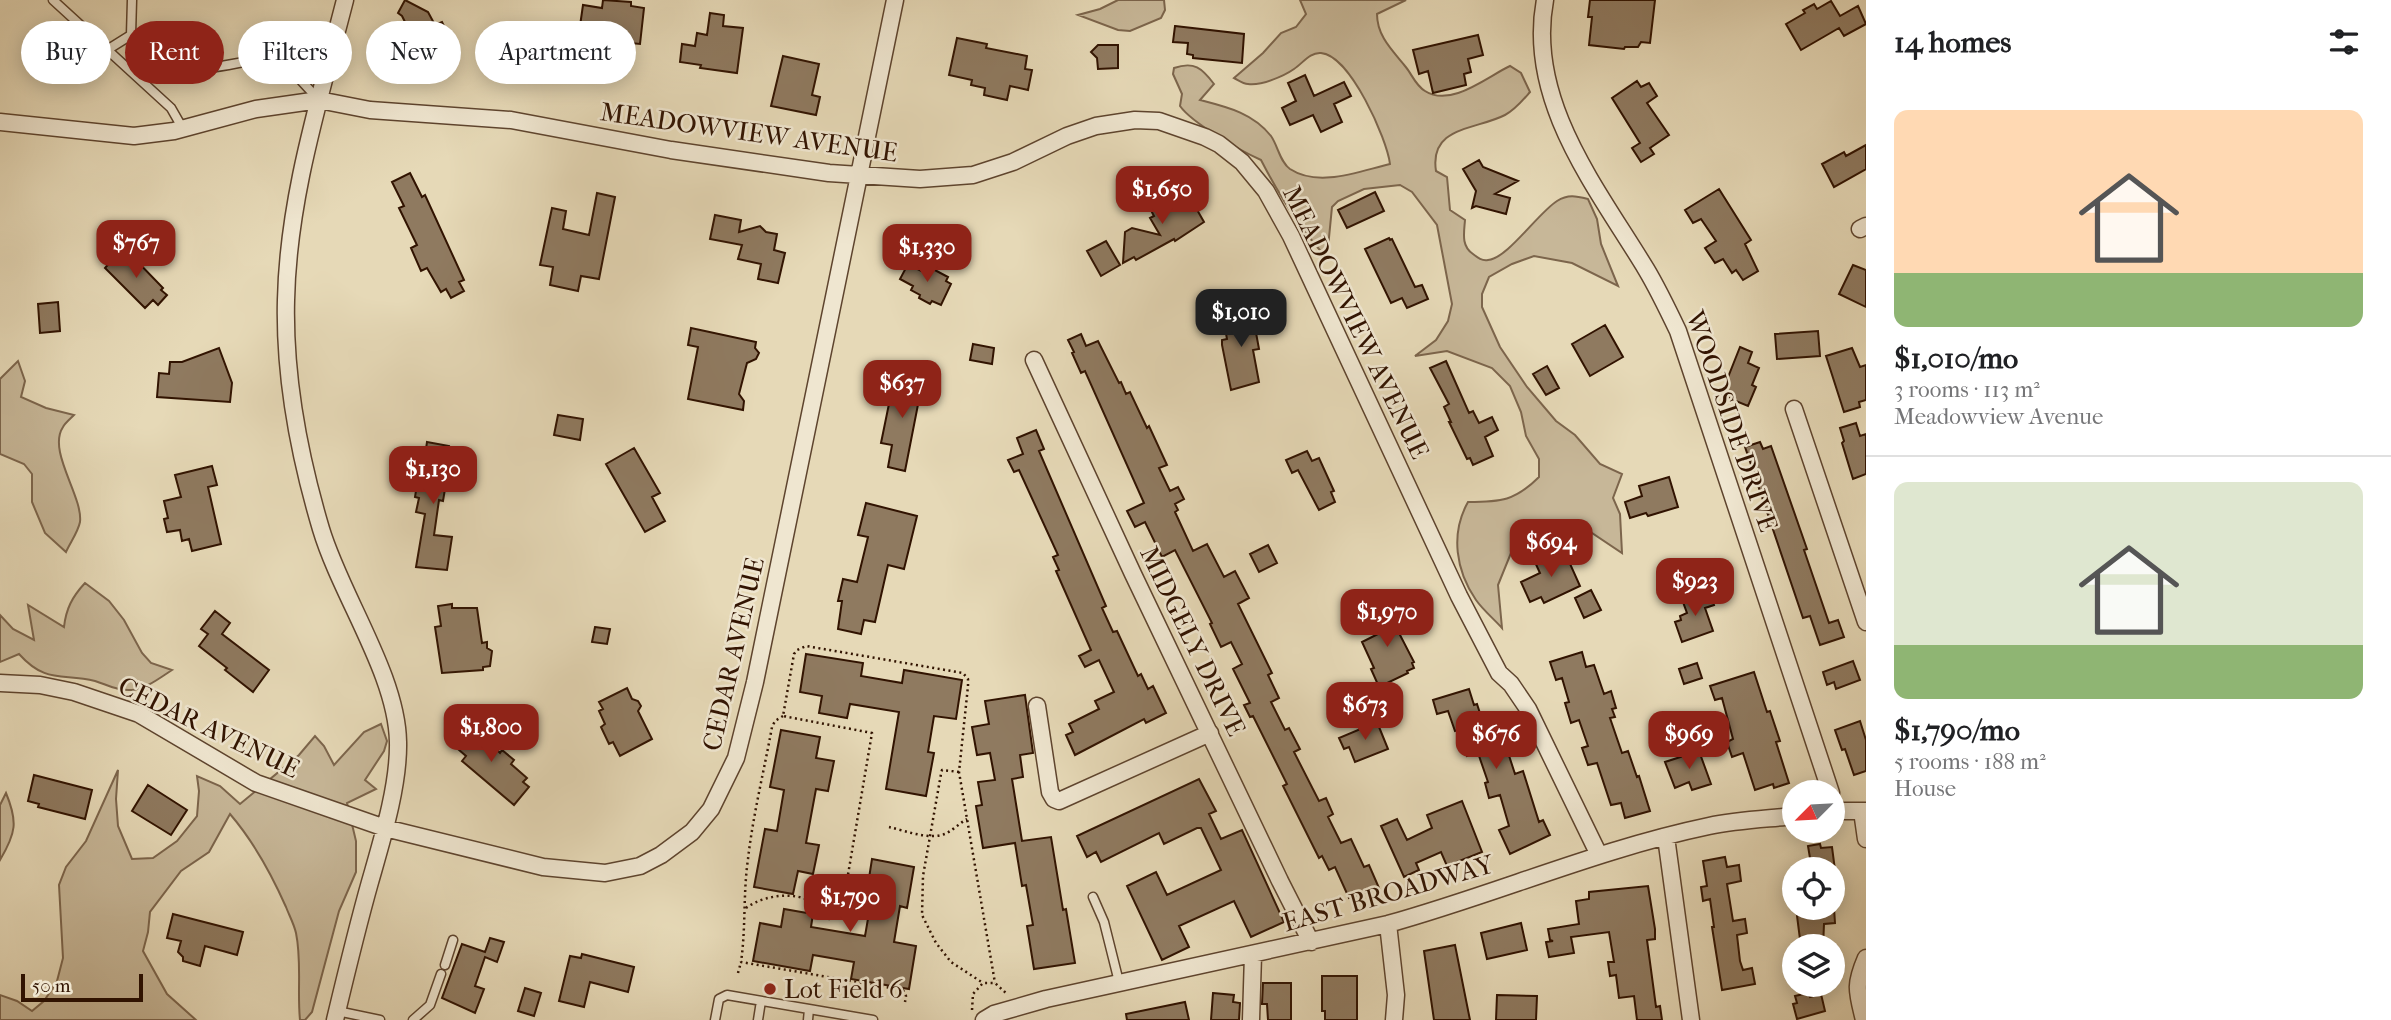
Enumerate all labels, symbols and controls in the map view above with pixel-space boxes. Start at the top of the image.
chip: Buy [21,21,111,84]
chip: Rent [125,21,224,84]
chip: Filters [238,21,352,84]
chip: New [366,21,461,84]
chip: Apartment [475,21,636,84]
icon: filters [2325,23,2363,61]
text: 14 homes [1894,25,2011,60]
street label: MEADOWVIEW AVENUE [598,96,900,169]
icon: home [2066,155,2192,281]
pin: $1,650 [1105,166,1219,226]
text: $1,650 [1132,175,1192,202]
street label: MEADOWVIEW AVENUE [1276,181,1435,464]
pin: $767 [95,220,177,280]
pin: $1,330 [870,224,984,284]
text: $767 [112,229,160,256]
text: $1,330 [898,233,956,260]
pin: $1,010 [1184,290,1298,349]
text: $1,010 [1212,298,1270,325]
street label: WOODSIDE DRIVE [1679,306,1784,536]
text: $1,010/mo [1894,341,2018,376]
pin: $637 [861,360,943,420]
text: $637 [879,369,925,396]
text: 3 rooms · 113 m² [1894,376,2040,403]
text: Meadowview Avenue [1894,403,2103,430]
pin: $1,130 [376,447,490,506]
text: $1,130 [405,455,461,482]
pin: $694 [1510,520,1592,579]
icon: home [2066,527,2192,653]
text: $694 [1526,528,1576,555]
street label: MIDGELY DRIVE [1133,541,1252,741]
street label: CEDAR AVENUE [696,554,771,754]
pin: $923 [1654,558,1736,618]
text: $923 [1672,567,1718,594]
pin: $1,970 [1330,590,1444,649]
text: $1,970 [1357,598,1417,625]
street label: CEDAR AVENUE [113,670,305,785]
pin: $673 [1324,682,1406,742]
text: $673 [1342,691,1388,718]
pin: $1,800 [434,704,548,764]
pin: $676 [1455,712,1537,771]
pin: $969 [1648,712,1730,771]
text: $1,800 [460,713,522,740]
text: $1,790/mo [1894,713,2020,748]
text: $676 [1472,720,1520,747]
text: $969 [1664,720,1714,747]
text: 5 rooms · 188 m² [1894,748,2046,775]
text: House [1894,775,1956,802]
north arrow [1782,780,1844,844]
map controls [1782,780,1845,997]
street label: EAST BROADWAY [1279,848,1498,938]
button: locate [1782,857,1845,920]
pin: $1,790 [793,874,907,934]
text: $1,790 [820,883,880,910]
button: layers [1782,934,1845,997]
scale bar [21,971,144,1003]
place label: Lot Field 6 [784,974,904,1005]
text: 50 m [32,975,71,997]
marker: Lot Field 6 [762,981,778,997]

